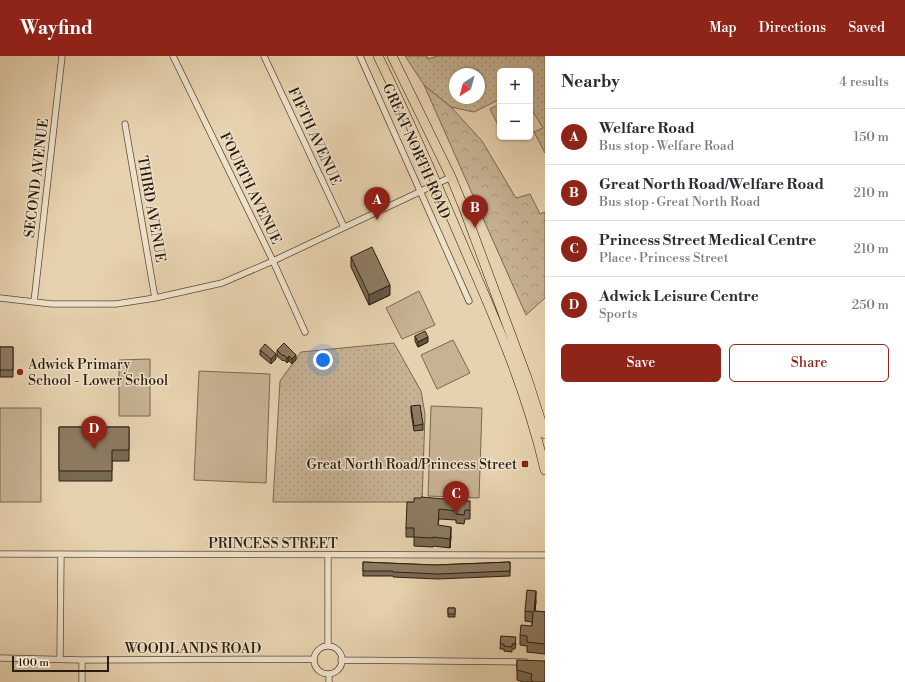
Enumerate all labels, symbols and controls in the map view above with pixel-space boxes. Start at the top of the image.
text: Wayfind [20,16,93,40]
text: Map [709,19,737,37]
text: Directions [759,19,826,37]
text: Saved [848,19,885,37]
north arrow [449,68,485,104]
map controls [497,68,533,140]
button: + [497,68,533,104]
text: Nearby [561,71,620,93]
text: 4 results [839,74,889,90]
street label: GREAT NORTH ROAD [378,81,454,222]
street label: FIFTH AVENUE [284,85,345,188]
button: − [497,104,533,140]
street label: SECOND AVENUE [21,117,53,239]
text: Welfare Road [599,119,695,138]
text: A [569,129,579,145]
text: 150 m [854,129,889,145]
street label: FOURTH AVENUE [215,130,285,247]
text: Bus stop · Welfare Road [599,138,734,154]
street label: THIRD AVENUE [133,154,169,264]
text: Great North Road/Welfare Road [599,175,824,194]
text: B [569,185,579,201]
text: 210 m [854,185,889,201]
pin: A [364,187,390,220]
text: Bus stop · Great North Road [599,194,760,210]
pin: B [462,195,488,228]
text: Princess Street Medical Centre [599,231,816,250]
text: C [569,241,579,257]
text: 210 m [854,241,889,257]
text: Place · Princess Street [599,250,728,266]
text: Adwick Leisure Centre [599,287,759,306]
text: D [569,297,579,313]
text: 250 m [852,297,889,313]
text: Sports [599,306,638,322]
button: Save [561,344,721,382]
button: Share [729,344,889,382]
your location [313,350,333,370]
place label: Adwick Primary School - Lower School [27,356,168,390]
marker: Adwick Primary School - Lower School [15,367,25,377]
pin: D [81,416,107,449]
place label: Great North Road/Princess Street [307,456,517,474]
marker: Great North Road/Princess Street [520,459,530,469]
pin: C [443,481,469,514]
street label: PRINCESS STREET [208,535,338,553]
street label: WOODLANDS ROAD [124,640,261,658]
scale bar [12,654,109,673]
text: 100 m [18,656,49,670]

